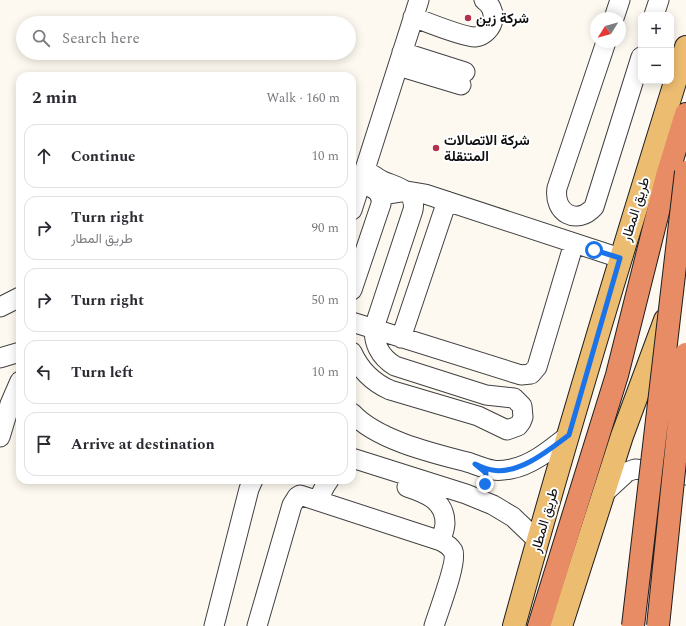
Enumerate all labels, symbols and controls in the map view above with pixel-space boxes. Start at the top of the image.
place label: شركة زين [476,8,529,29]
north arrow [590,12,626,48]
map controls [638,12,674,84]
button: + [638,12,674,48]
marker: شركة زين [463,13,473,23]
search box [16,16,356,60]
icon: search [30,27,52,49]
text: Search here [62,27,140,50]
button: − [638,48,674,84]
text: 2 min [32,85,77,111]
text: Walk · 160 m [266,88,340,108]
place label: شركة الاتصالات المتنقلة [444,130,530,167]
marker: شركة الاتصالات المتنقلة [431,143,441,153]
icon: ahead [33,145,55,167]
text: Continue [71,145,136,168]
text: 10 m [312,146,339,166]
street label: طريق المطار [615,174,655,245]
text: Turn right [71,206,144,229]
icon: right [33,217,55,239]
text: 90 m [312,218,339,238]
text: طريق المطار [71,229,133,249]
route start [585,241,603,259]
icon: right [33,289,55,311]
text: Turn right [71,289,144,312]
text: 50 m [312,290,339,310]
icon: left [33,361,55,383]
text: Turn left [71,361,133,384]
text: 10 m [312,362,339,382]
icon: arrive [33,433,55,455]
text: Arrive at destination [71,433,215,456]
route end [476,475,494,493]
street label: طريق المطار [525,485,564,556]

